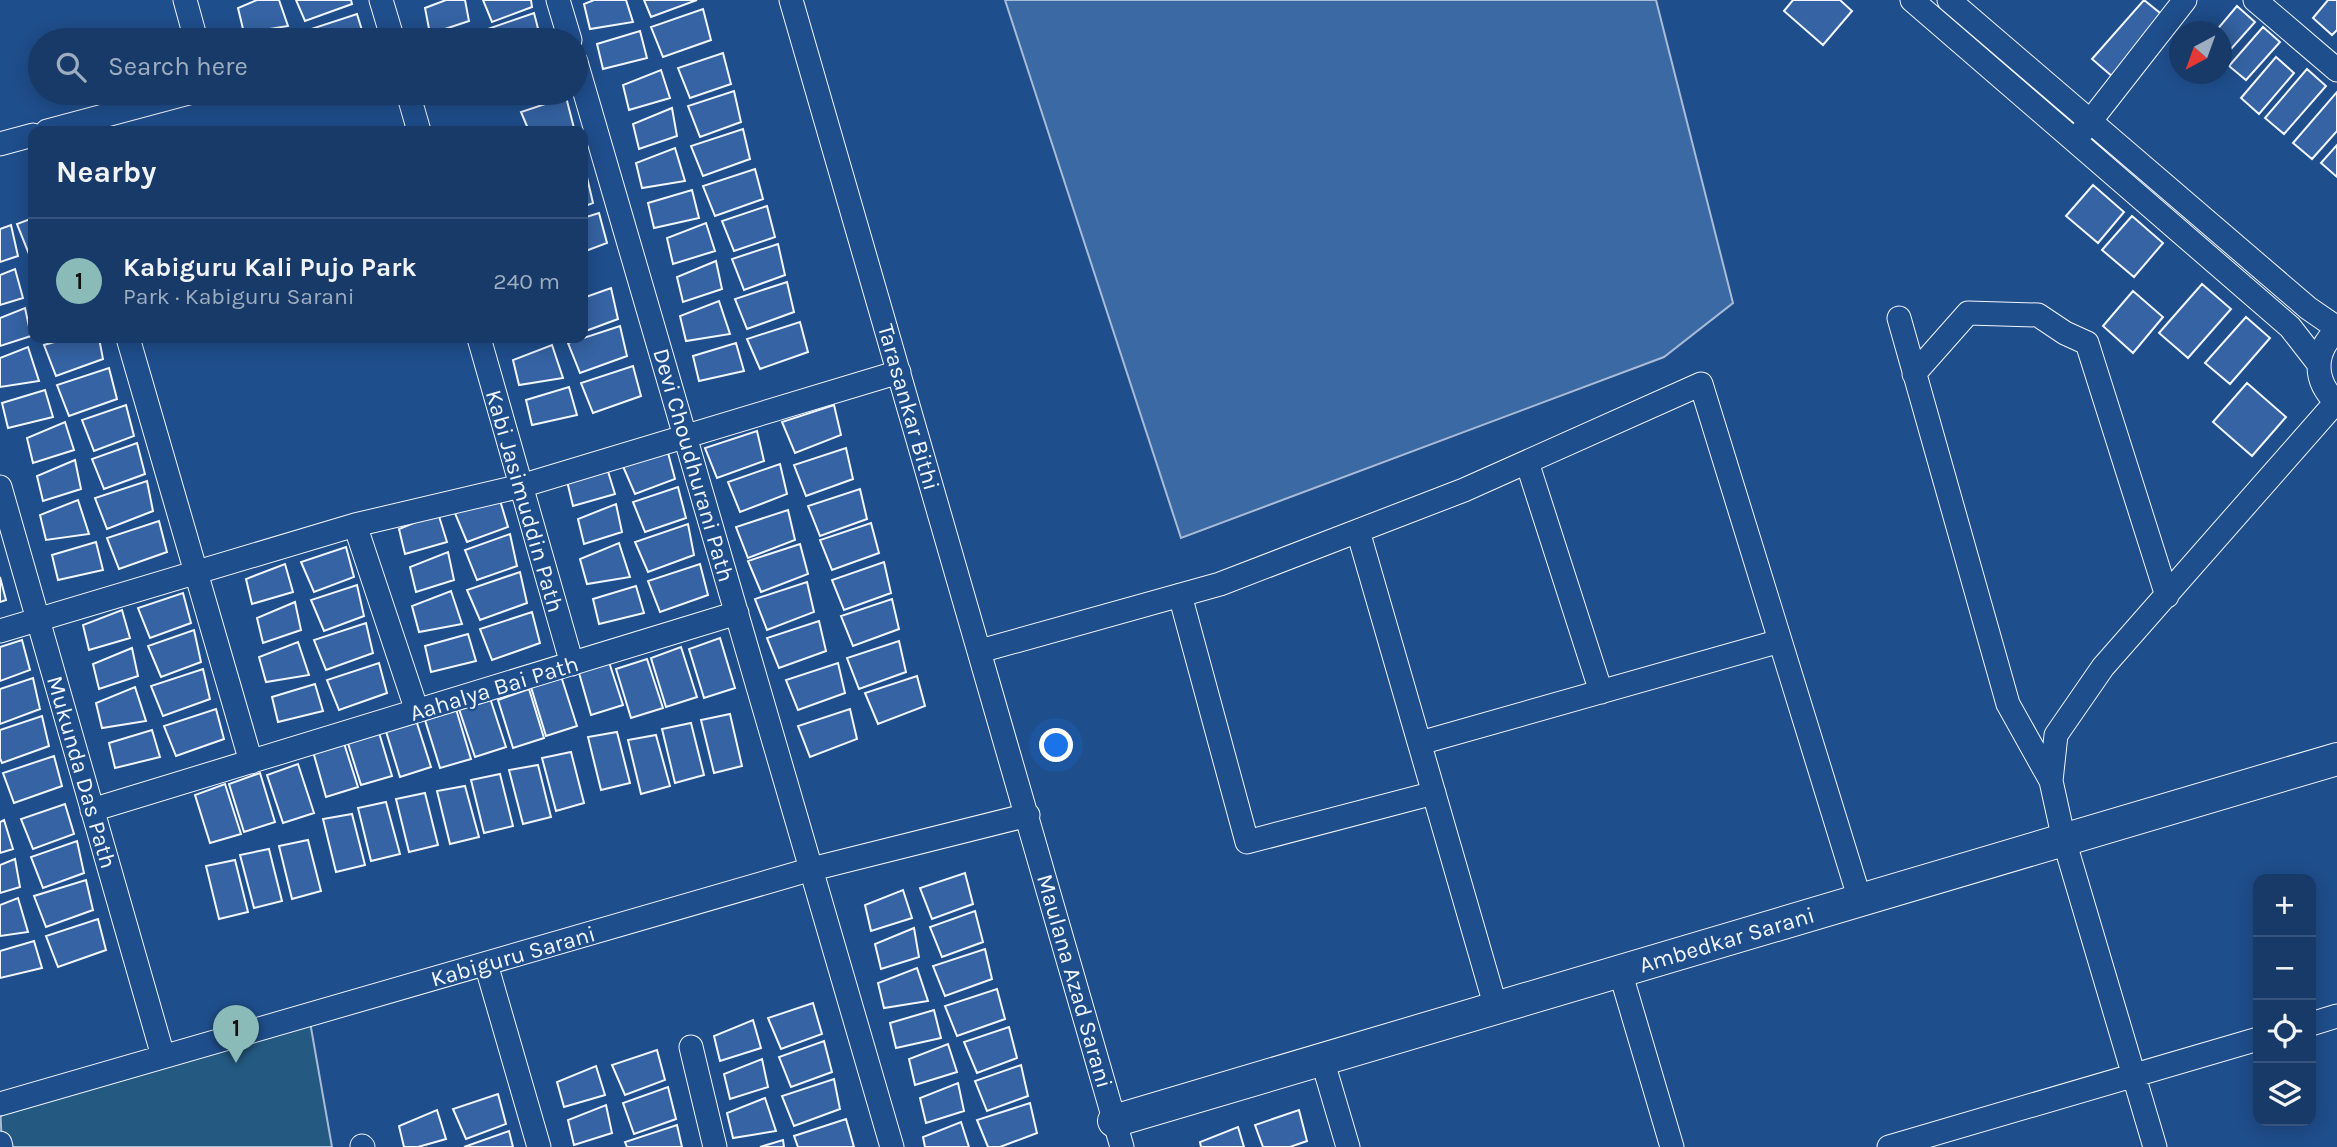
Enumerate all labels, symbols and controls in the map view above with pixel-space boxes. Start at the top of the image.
north arrow [2169,21,2232,84]
search box [28,28,588,105]
icon: search [52,48,90,86]
text: Search here [108,51,248,82]
text: Nearby [56,154,156,190]
text: Kabiguru Kali Pujo Park [123,252,417,283]
text: 1 [75,268,83,295]
text: 240 m [493,268,560,295]
text: Park · Kabiguru Sarani [123,283,355,310]
street label: Tarasankar Bithi [872,321,945,493]
street label: Devi Choudhurani Path [647,345,740,585]
street label: Kabi Jasimuddin Path [480,387,569,616]
street label: Aahalya Bai Path [407,650,582,727]
street label: Mukunda Das Path [41,673,122,872]
your location [1039,728,1073,762]
street label: Maulana Azad Sarani [1031,871,1118,1091]
map controls [2253,874,2316,1126]
button: + [2253,874,2316,937]
street label: Ambedkar Sarani [1636,901,1818,979]
street label: Kabiguru Sarani [428,920,599,993]
button: − [2253,937,2316,1000]
button: locate [2253,1000,2316,1063]
pin: 1 [213,1005,259,1063]
button: layers [2253,1063,2316,1126]

